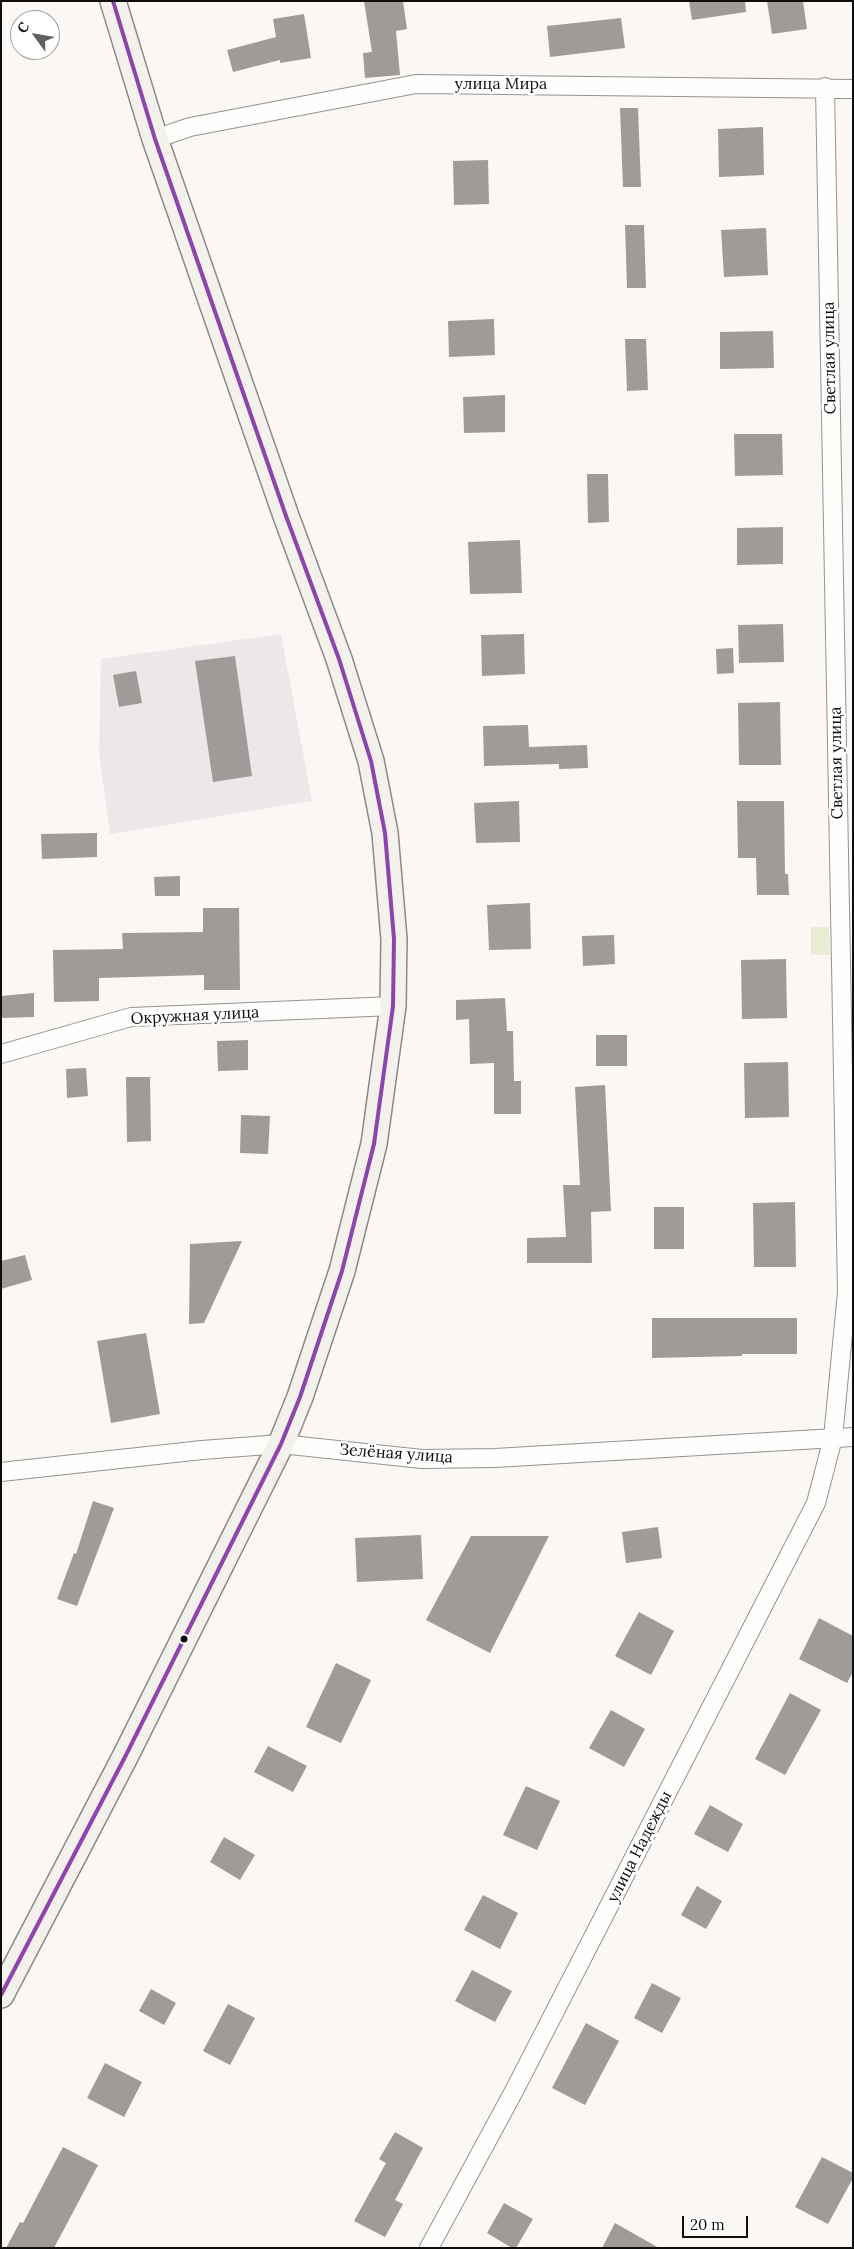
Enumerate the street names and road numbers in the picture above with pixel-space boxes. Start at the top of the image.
street label: улица Мира [455,74,547,94]
street label: Светлая улица [819,301,841,415]
street label: Светлая улица [826,706,848,820]
street label: Окружная улица [130,1003,260,1029]
street label: Зелёная улица [339,1440,453,1468]
street label: улица Надежды [604,1788,676,1906]

